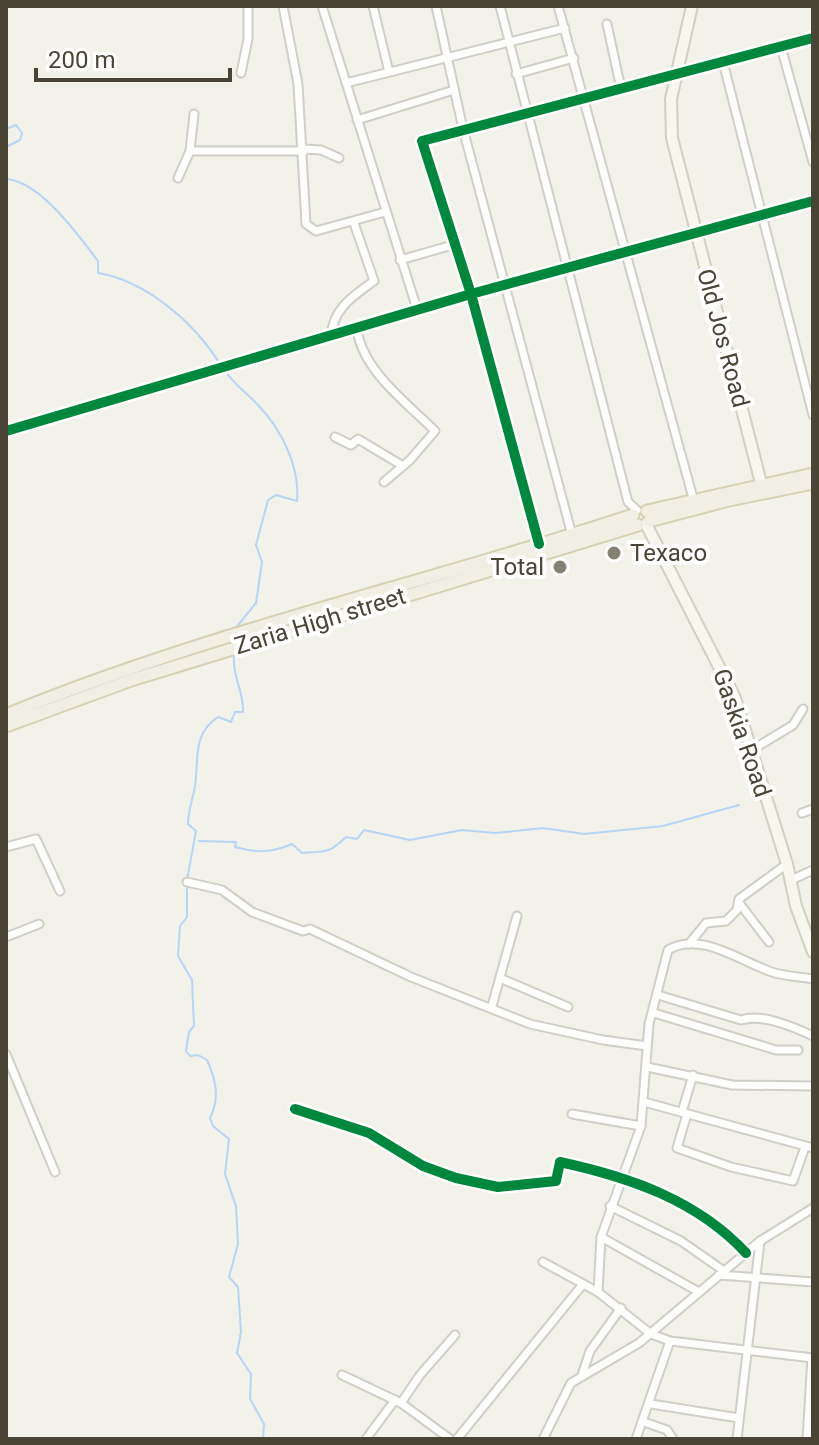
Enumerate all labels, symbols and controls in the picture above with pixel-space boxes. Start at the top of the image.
scale bar [36,32,230,82]
text: 200 m [48,46,115,74]
street label: Old Jos Road [691,266,755,410]
place label: Texaco [630,539,707,567]
marker: Texaco [605,544,623,562]
place label: Total [490,553,544,581]
marker: Total [551,558,569,576]
street label: Zaria High street [231,582,409,660]
street label: Gaskia Road [707,665,777,801]

